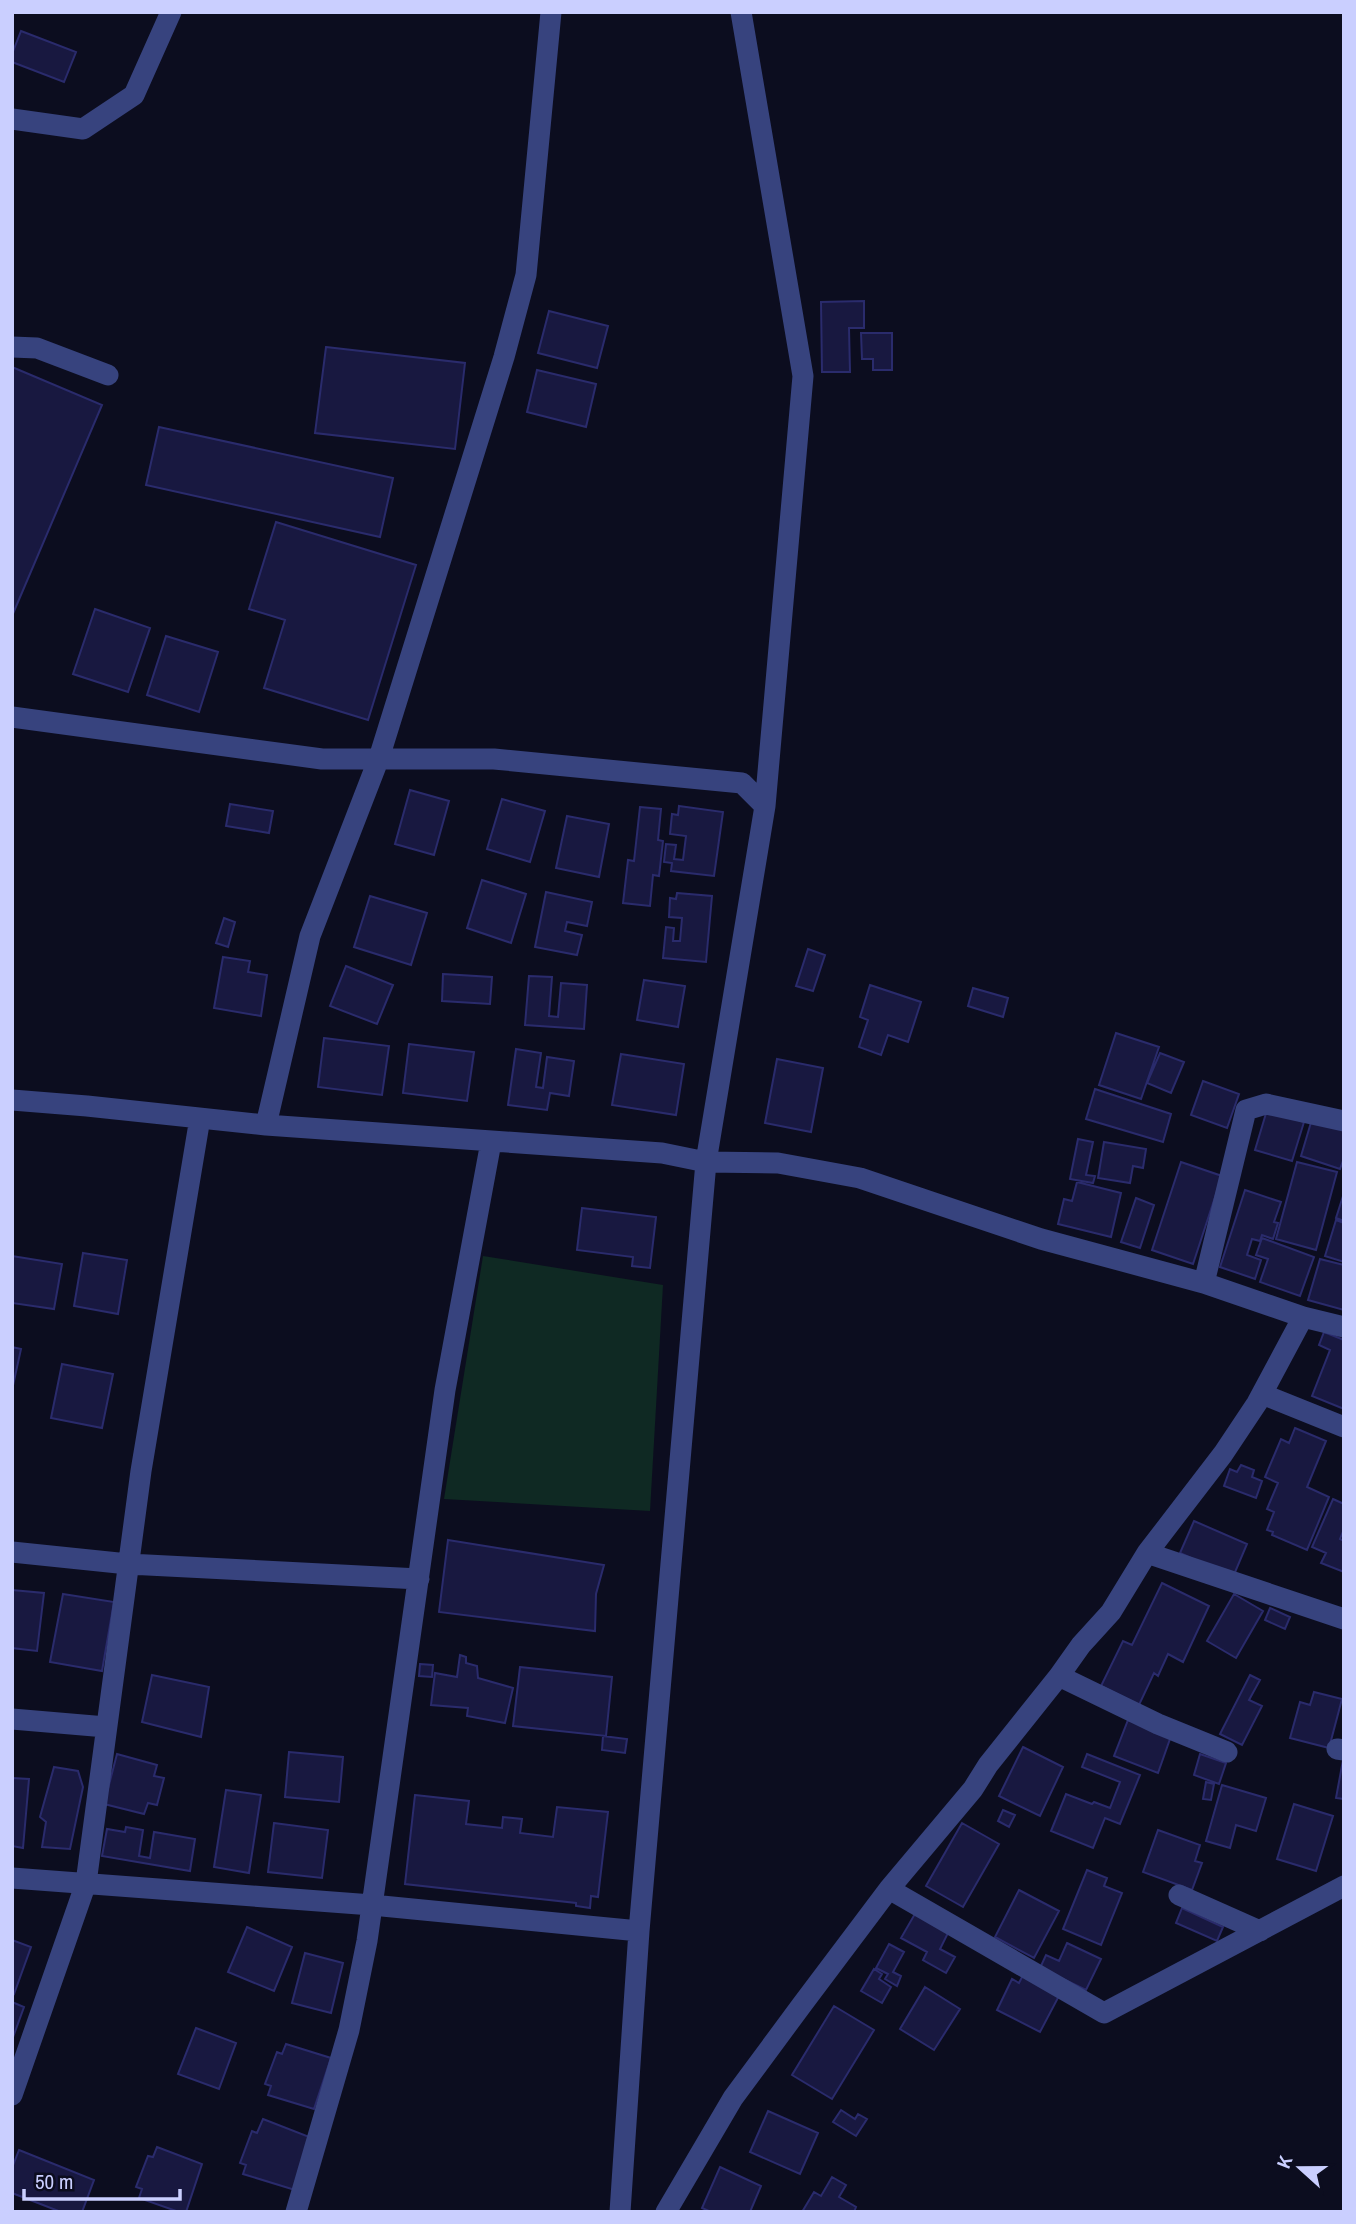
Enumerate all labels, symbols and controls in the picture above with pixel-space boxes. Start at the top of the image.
north arrow [1265,2133,1335,2203]
text: K [1270,2151,1299,2172]
scale bar [24,2158,180,2202]
text: 50 m [35,2167,73,2196]

